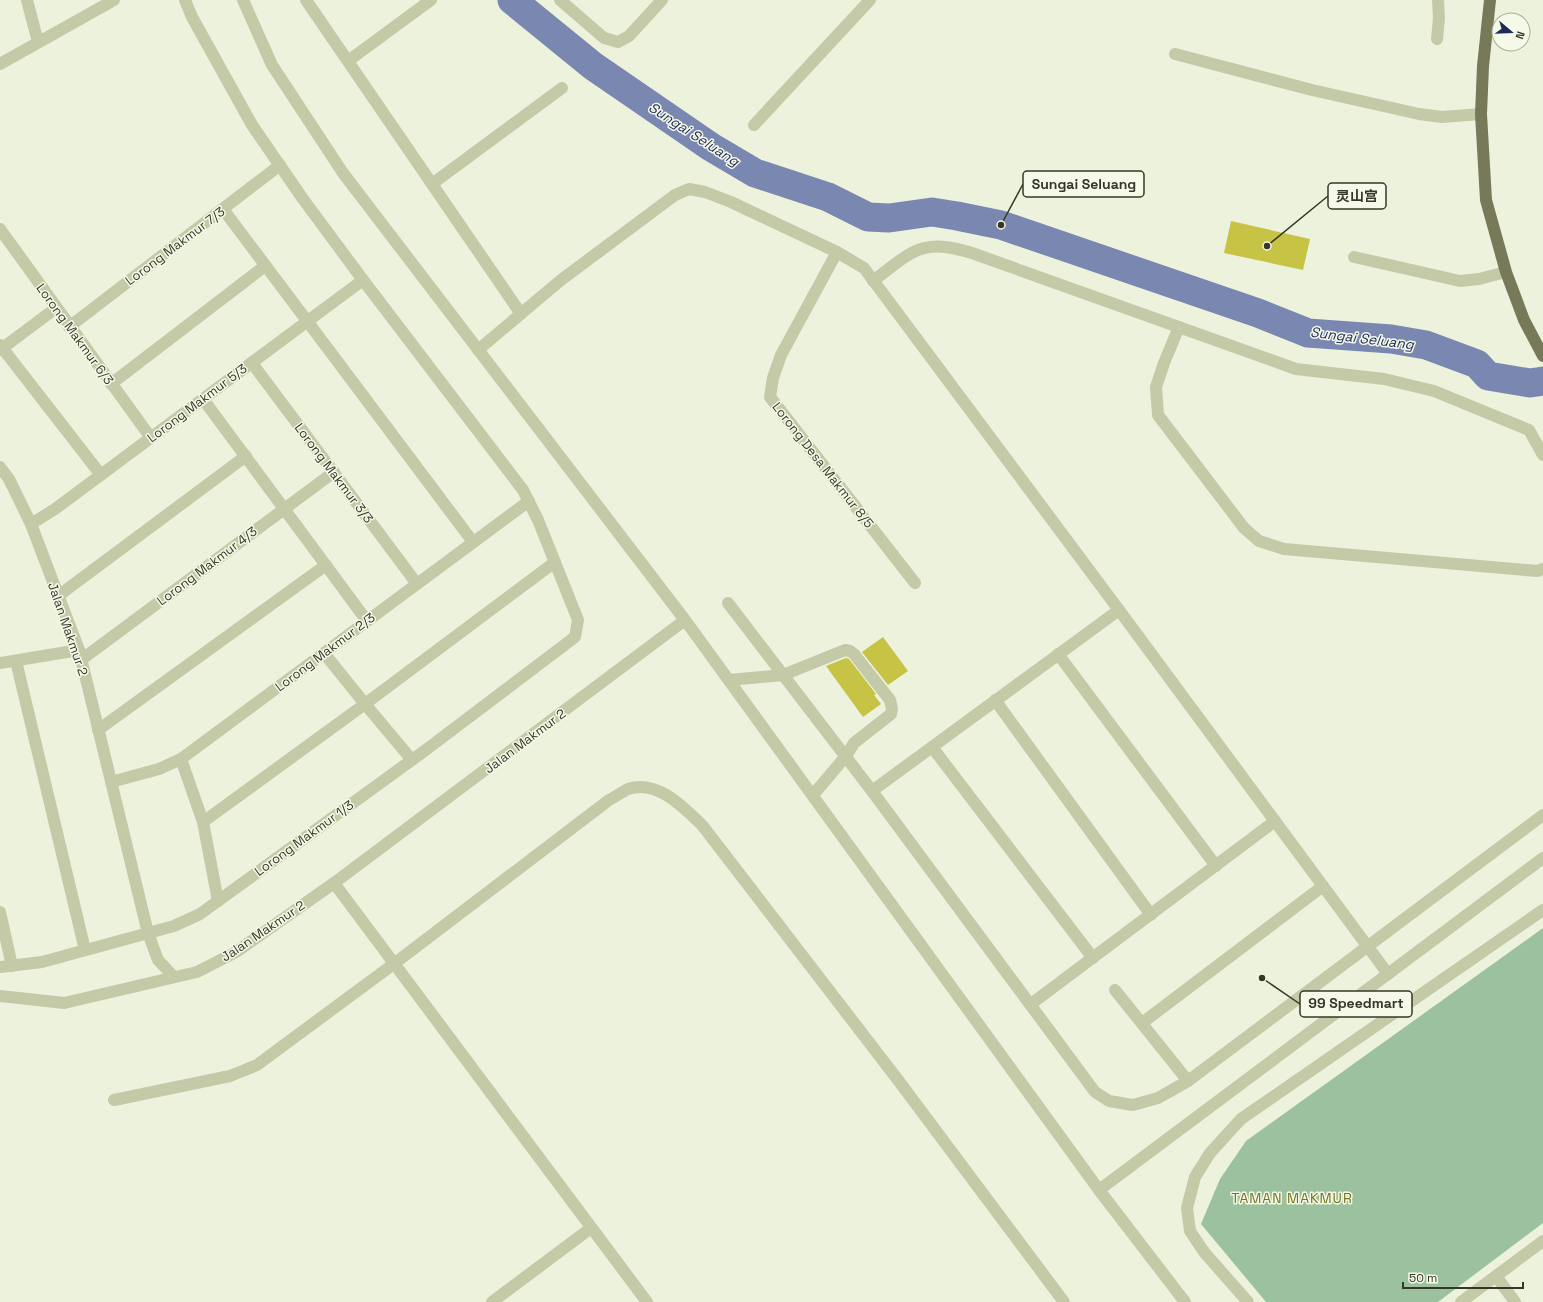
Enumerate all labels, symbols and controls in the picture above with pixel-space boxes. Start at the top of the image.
north arrow [1491,12,1531,52]
text: N [1513,29,1528,41]
water label: Sungai Seluang [645,98,743,170]
callout: Sungai Seluang [1023,171,1144,197]
text: Sungai Seluang [1032,175,1136,193]
callout: 灵山宫 [1328,183,1386,209]
text: 灵山宫 [1336,187,1378,205]
street label: Lorong Makmur 7/3 [122,203,228,289]
street label: Lorong Makmur 6/3 [33,280,118,388]
water label: Sungai Seluang [1309,323,1416,353]
street label: Lorong Makmur 5/3 [144,360,250,446]
street label: Lorong Desa Makmur 8/5 [769,399,878,531]
street label: Lorong Makmur 3/3 [291,420,377,527]
street label: Lorong Makmur 4/3 [153,523,261,609]
street label: Jalan Makmur 2 [44,580,92,678]
street label: Lorong Makmur 2/3 [272,609,379,695]
street label: Jalan Makmur 2 [481,705,569,777]
street label: Lorong Makmur 1/3 [251,796,357,880]
street label: Jalan Makmur 2 [218,897,308,965]
callout: 99 Speedmart [1300,991,1412,1017]
text: 99 Speedmart [1308,994,1404,1012]
district label: TAMAN MAKMUR [1231,1189,1353,1207]
scale bar [1403,1264,1523,1290]
text: 50 m [1409,1270,1437,1286]

